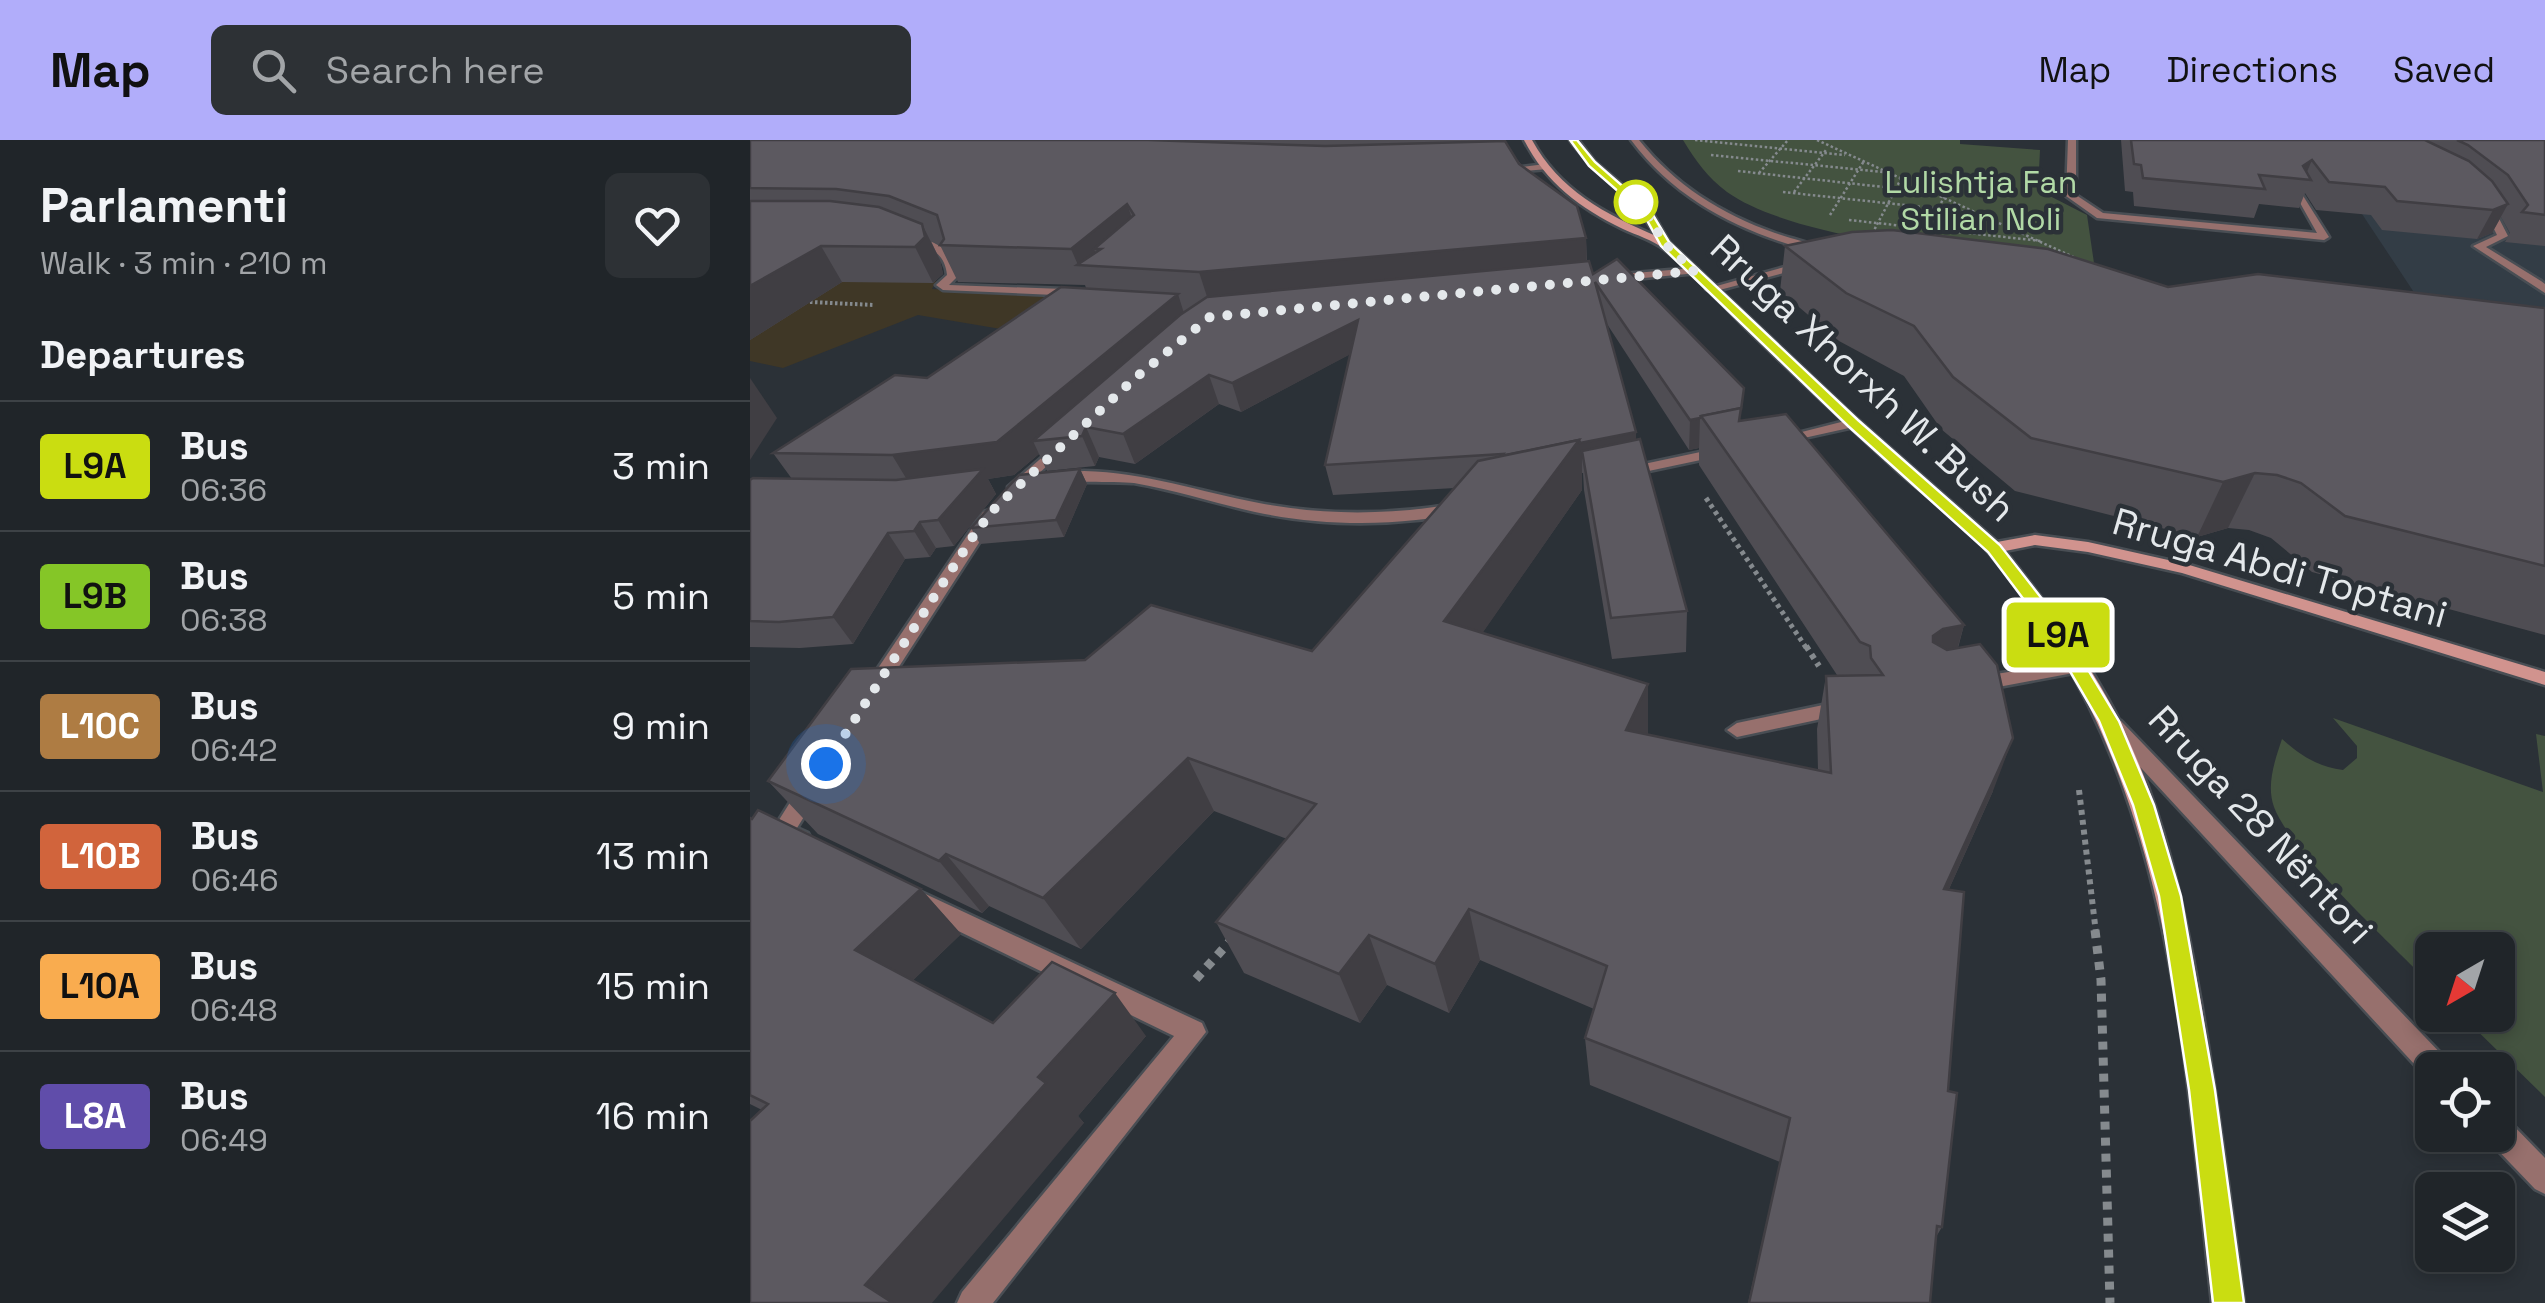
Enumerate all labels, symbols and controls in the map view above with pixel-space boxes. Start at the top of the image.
search box [211,25,911,115]
text: Map [50,40,151,101]
icon: search [246,43,301,98]
text: Search here [326,46,545,94]
text: Map [2038,48,2111,92]
text: Directions [2166,48,2338,92]
text: Saved [2393,48,2495,92]
park label: Lulishtja Fan Stilian Noli [1885,162,2077,239]
button: heart [605,173,710,278]
text: Parlamenti [40,175,288,236]
unlabelled marker [1615,181,1657,223]
street label: Rruga Xhorxh W. Bush [1700,224,2026,532]
text: Walk · 3 min · 210 m [40,243,327,283]
text: Departures [40,331,245,379]
text: Bus [180,422,249,470]
text: 3 min [612,442,710,490]
text: L9A [64,444,126,488]
text: 06:36 [180,470,267,510]
street label: Rruga Abdi Toptani [2107,497,2453,639]
text: Bus [180,552,249,600]
text: 5 min [612,572,710,620]
text: L9B [63,574,127,618]
text: 06:38 [180,600,267,640]
line badge: L9A [2000,602,2116,668]
text: L9A [2027,613,2089,657]
text: Bus [190,682,259,730]
street label: Rruga 28 Nëntori [2138,696,2384,954]
text: 9 min [612,702,710,750]
text: L10C [60,704,140,748]
text: 06:42 [190,730,278,770]
your location [801,739,851,789]
text: Bus [191,812,259,860]
text: 13 min [596,832,710,880]
text: L10B [60,834,141,878]
text: 06:46 [191,860,279,900]
north arrow [2415,932,2515,1032]
map controls [2415,932,2515,1272]
text: Bus [190,942,258,990]
text: 15 min [596,962,710,1010]
text: L10A [60,964,140,1008]
text: 06:48 [190,990,278,1030]
button: locate [2415,1052,2515,1152]
text: Bus [180,1072,249,1120]
text: 16 min [596,1092,710,1140]
text: L8A [64,1094,126,1138]
text: 06:49 [180,1120,268,1160]
button: layers [2415,1172,2515,1272]

